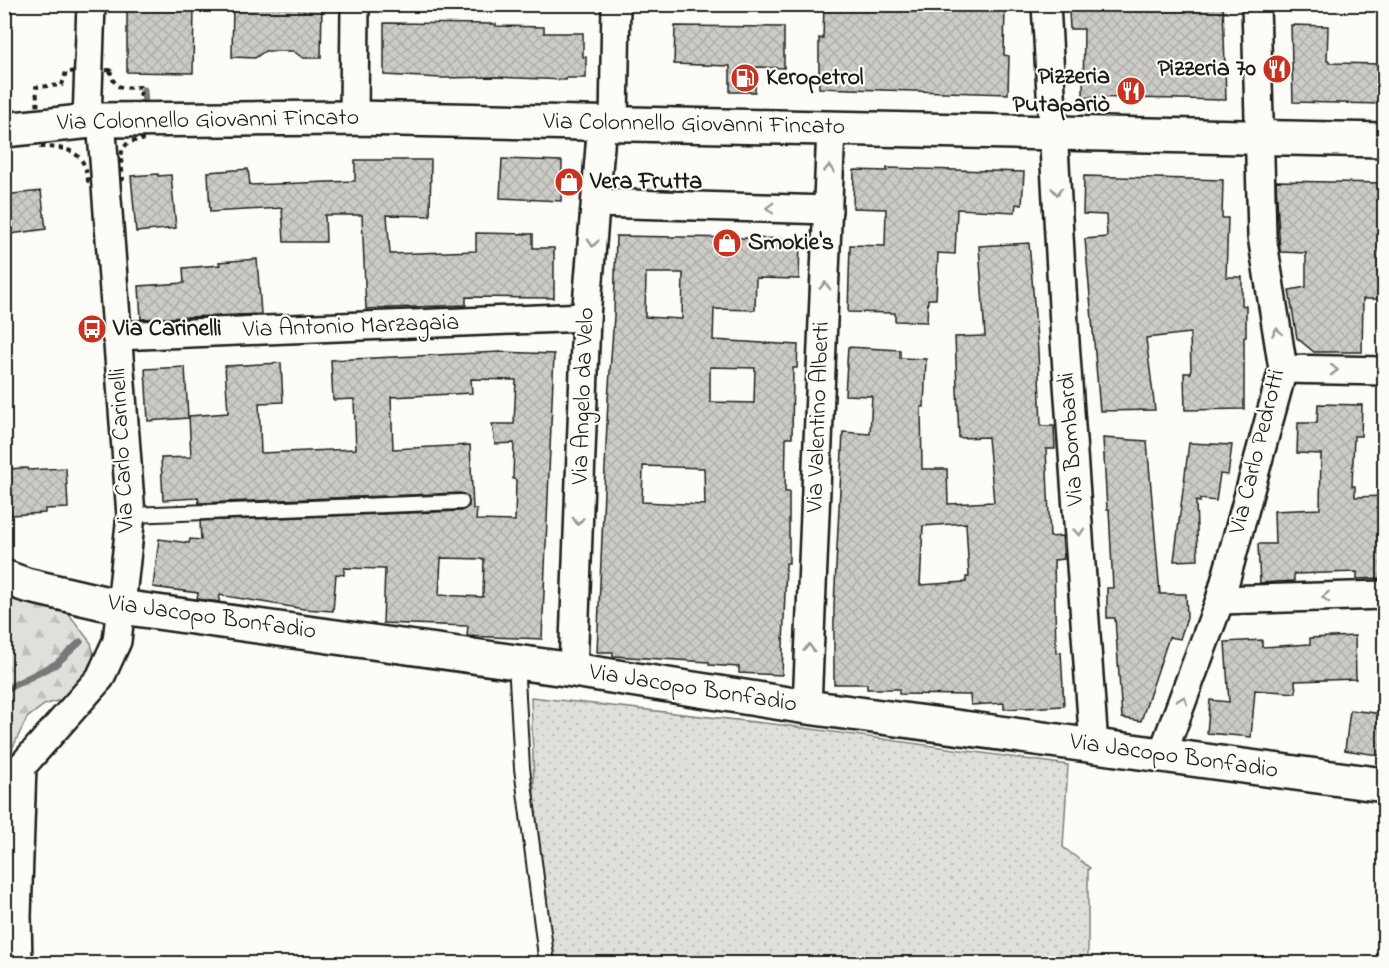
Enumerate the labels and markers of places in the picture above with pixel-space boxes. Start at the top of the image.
place label: Pizzeria 70 [1157,52,1257,87]
restaurant icon: Pizzeria 70 [1261,53,1293,85]
place label: Pizzeria Putapariò [1013,60,1110,123]
place label: Keropetrol [766,61,863,96]
fuel station icon: Keropetrol [729,62,761,94]
restaurant icon: Pizzeria Putapariò [1115,75,1147,107]
place label: Vera Frutta [589,165,702,200]
shop icon: Vera Frutta [553,166,585,198]
place label: Smokie's [748,226,834,261]
shop icon: Smokie's [711,227,743,259]
place label: Via Carinelli [112,312,222,347]
bus stop icon: Via Carinelli [76,313,108,345]

